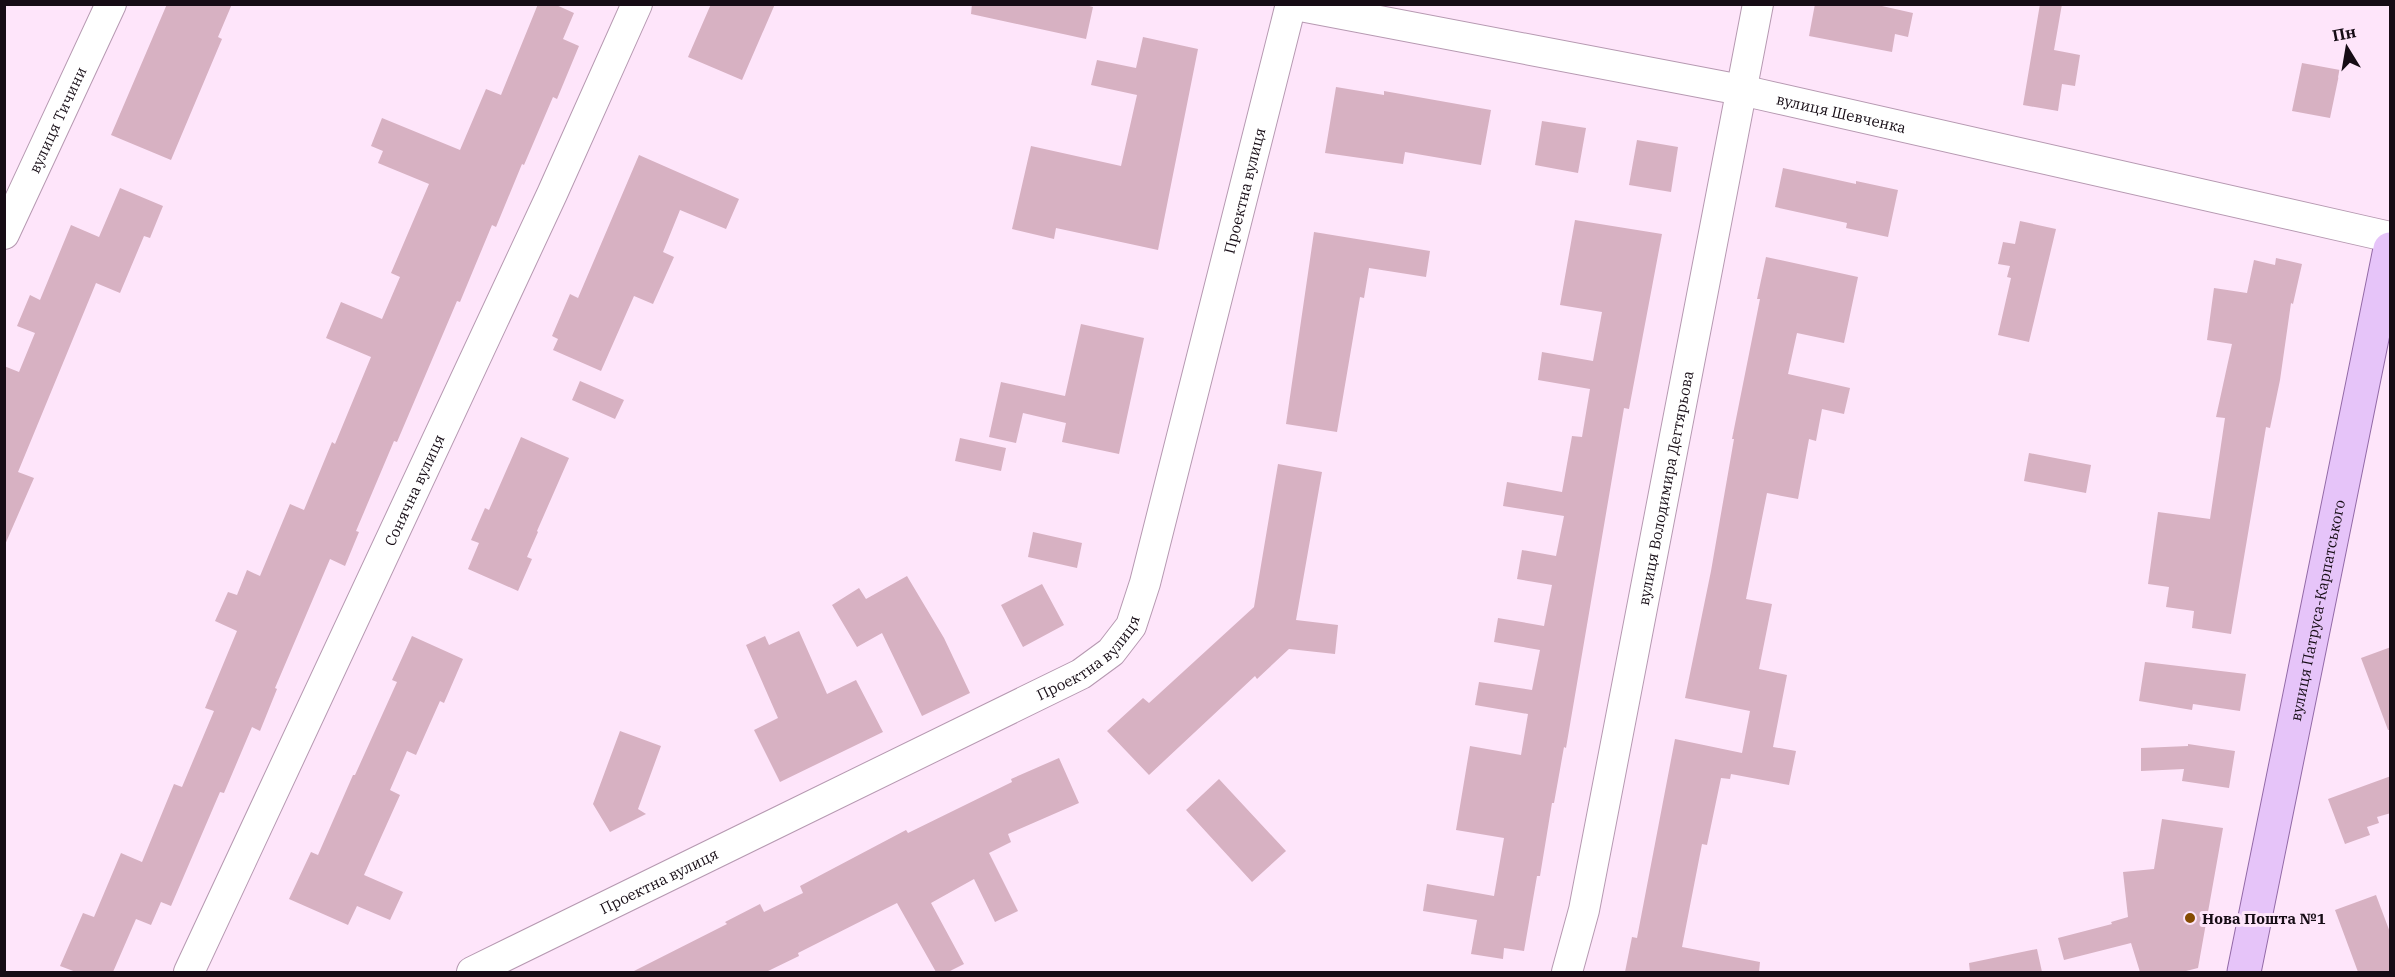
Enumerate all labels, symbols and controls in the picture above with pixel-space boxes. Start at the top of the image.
north arrow [2317,18,2377,78]
text: Пн [2331,21,2358,45]
street label: вулиця Тичини [24,63,90,176]
street label: вулиця Шевченка [1775,89,1908,137]
street label: Проектна вулиця [1219,125,1269,256]
street label: вулиця Володимира Дегтярьова [1633,369,1697,607]
street label: Сонячна вулиця [380,431,448,549]
street label: вулиця Патруса-Карпатського [2285,498,2349,723]
street label: Проектна вулиця [1033,613,1143,704]
street label: Проектна вулиця [597,844,721,918]
place label: Нова Пошта №1 [2202,909,2326,928]
marker: Нова Пошта №1 [2183,911,2197,925]

